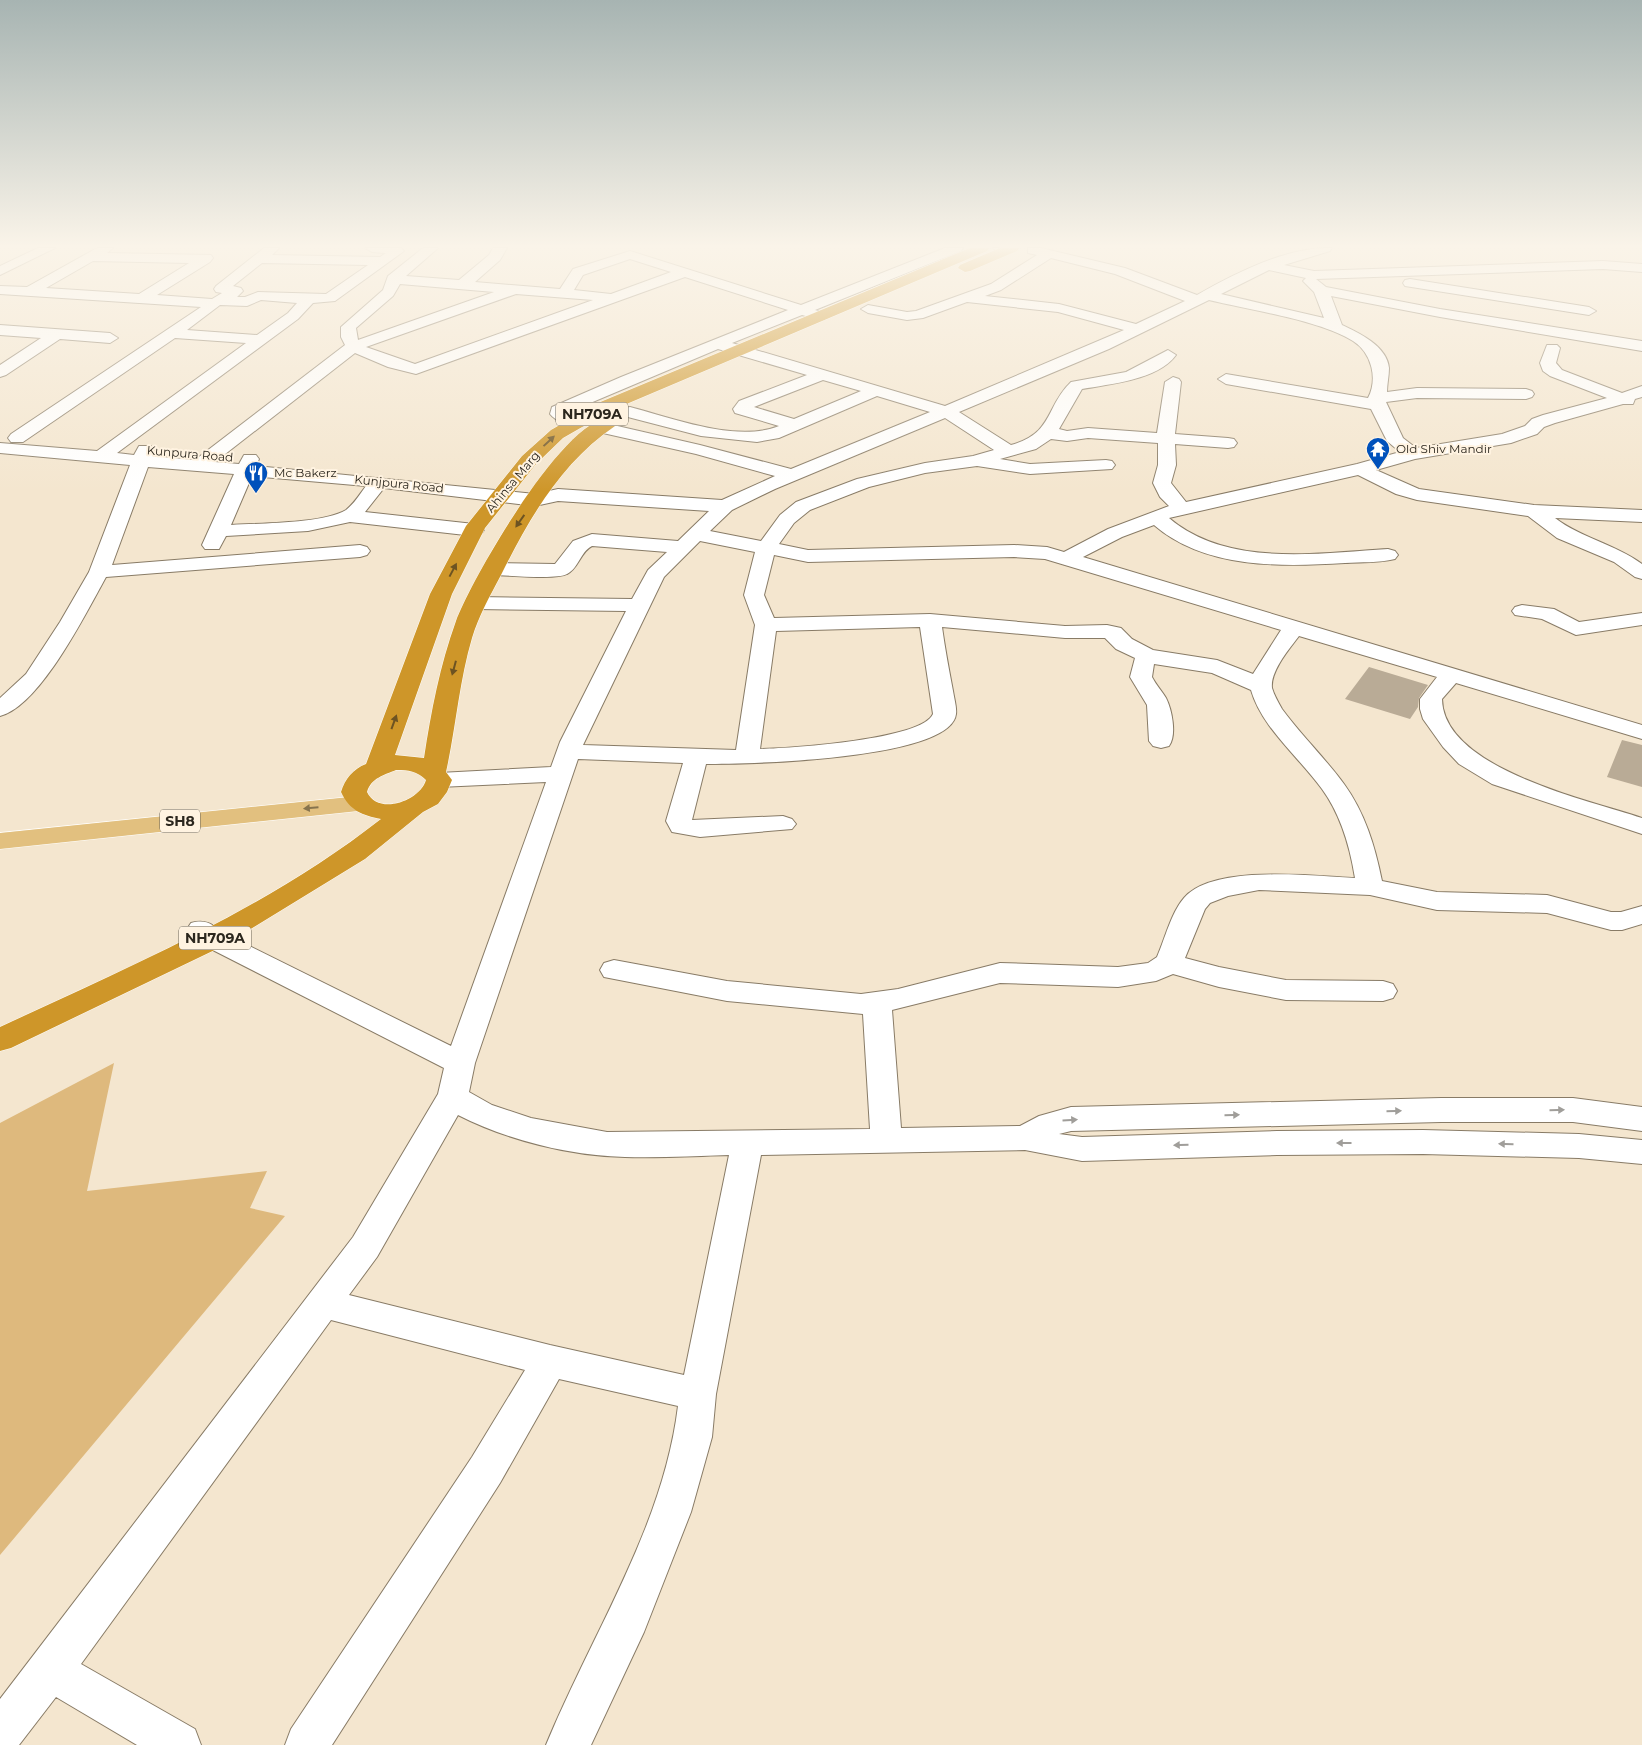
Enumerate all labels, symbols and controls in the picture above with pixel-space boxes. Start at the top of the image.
road number: NH709A [556,402,628,426]
one-way arrow [543,435,555,447]
temple icon: Old Shiv Mandir [1365,436,1391,470]
place label: Old Shiv Mandir [1396,441,1492,456]
street label: Kunpura Road [146,442,234,465]
street label: Ahinsa Marg [483,448,543,515]
restaurant icon: Mc Bakerz [243,460,269,494]
place label: Mc Bakerz [274,465,337,480]
street label: Kunjpura Road [354,471,445,496]
one-way arrow [515,514,525,528]
one-way arrow [449,563,457,577]
one-way arrow [450,661,458,676]
one-way arrow [391,714,398,729]
one-way arrow [303,805,319,813]
road number: SH8 [160,809,200,832]
road number: NH709A [179,926,251,950]
one-way arrow [1549,1106,1565,1114]
one-way arrow [1387,1107,1403,1115]
one-way arrow [1224,1111,1240,1119]
one-way arrow [1062,1115,1078,1123]
one-way arrow [1335,1139,1351,1147]
one-way arrow [1498,1140,1514,1148]
one-way arrow [1173,1141,1189,1149]

